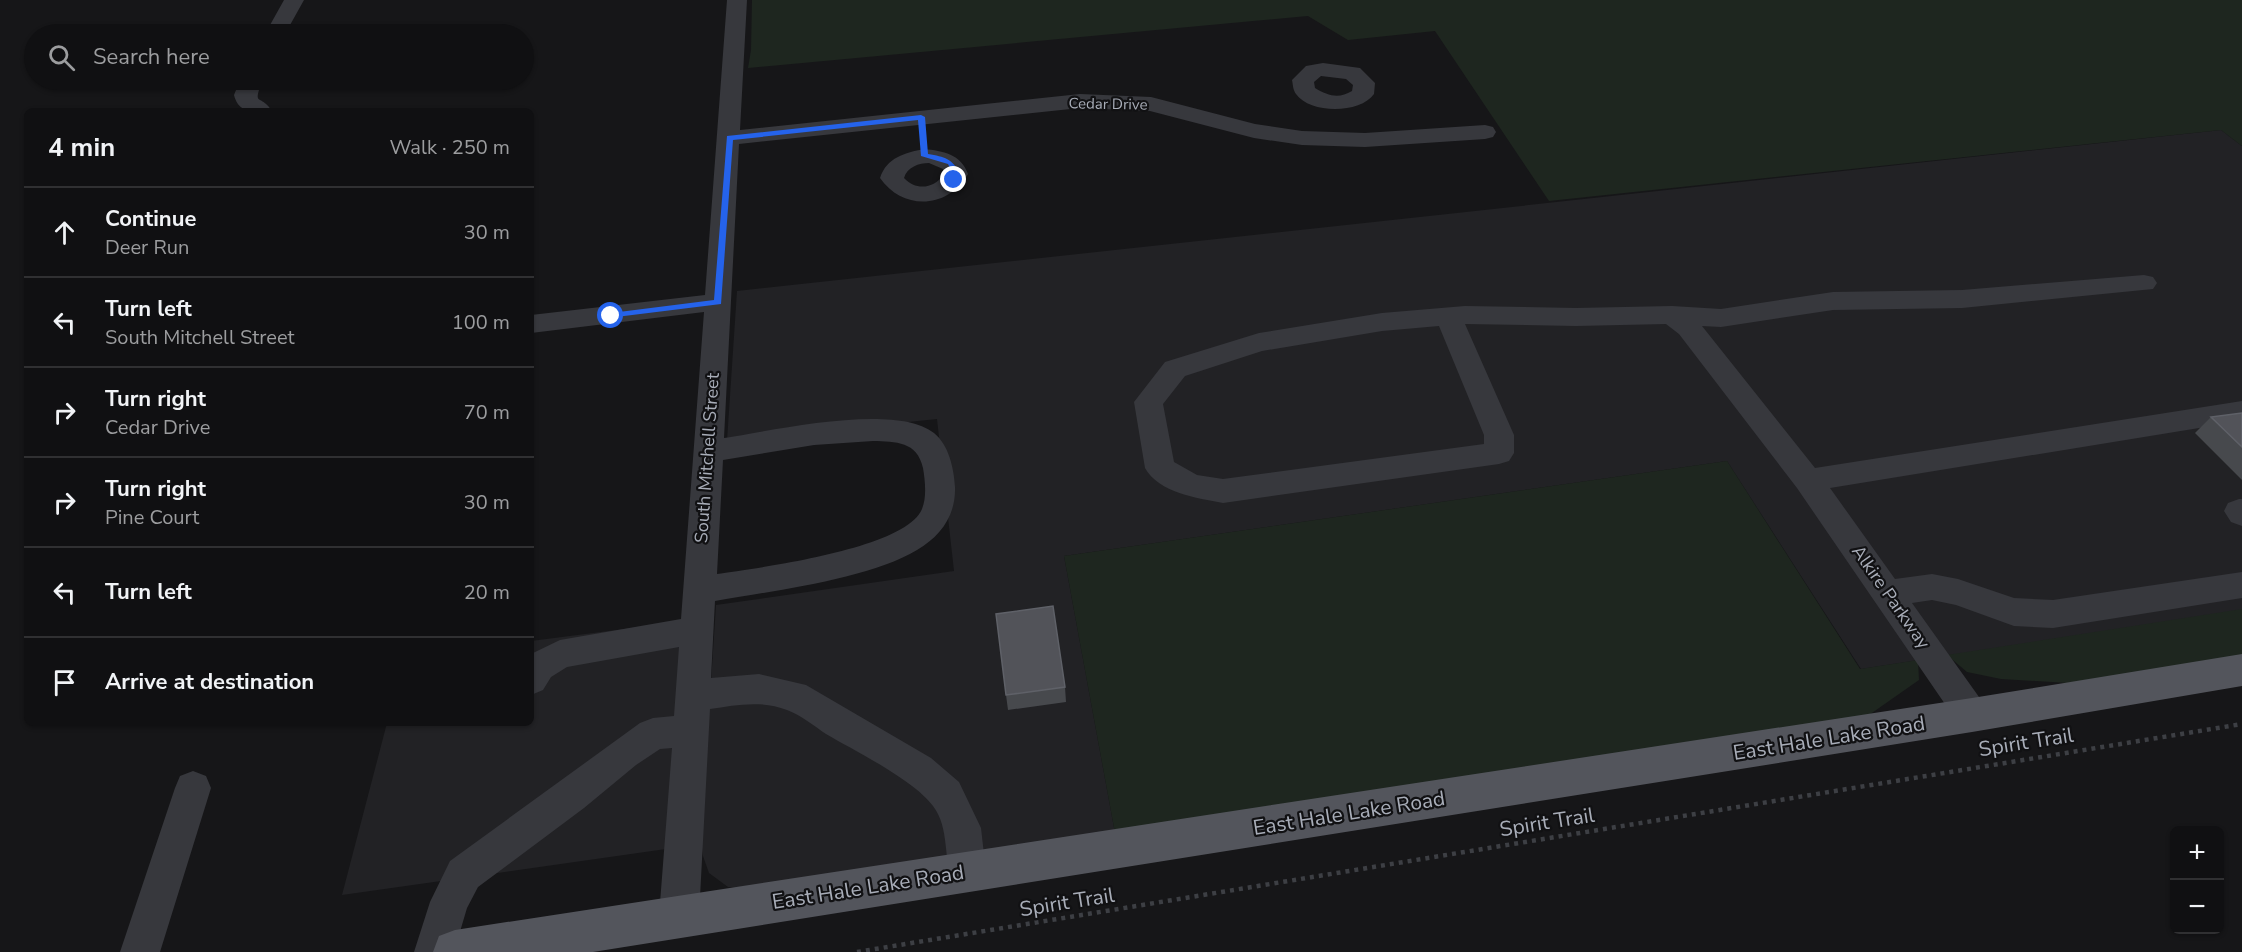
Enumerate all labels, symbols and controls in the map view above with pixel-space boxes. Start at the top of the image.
search box [24,24,534,90]
icon: search [45,41,78,74]
text: Search here [93,42,210,72]
street label: Cedar Drive [1068,93,1148,115]
text: 4 min [48,130,115,165]
text: Walk · 250 m [390,134,510,161]
route end [940,166,966,192]
text: Continue [105,204,196,234]
icon: ahead [48,216,81,249]
text: 30 m [464,219,510,246]
text: Deer Run [105,234,189,261]
text: Turn left [105,294,192,324]
route start [597,302,623,328]
icon: left [48,306,81,339]
text: 100 m [452,309,510,336]
text: South Mitchell Street [105,324,295,351]
street label: South Mitchell Street [689,371,725,544]
text: Turn right [105,384,206,414]
icon: right [48,396,81,429]
text: 70 m [464,399,510,426]
text: Cedar Drive [105,414,210,441]
text: Turn right [105,474,206,504]
icon: right [48,486,81,519]
text: 30 m [464,489,510,516]
text: Pine Court [105,504,199,531]
street label: Alkire Parkway [1846,540,1936,654]
icon: left [48,576,81,609]
text: Turn left [105,577,192,607]
text: 20 m [464,579,510,606]
icon: arrive [48,666,81,699]
text: Arrive at destination [105,667,314,697]
street label: East Hale Lake Road [1731,709,1927,767]
street label: Spirit Trail [1976,721,2076,763]
street label: East Hale Lake Road [1251,784,1447,842]
street label: Spirit Trail [1497,801,1597,843]
map controls [2170,826,2224,934]
button: + [2170,826,2224,880]
street label: East Hale Lake Road [770,858,966,916]
button: − [2170,880,2224,934]
street label: Spirit Trail [1017,881,1117,923]

